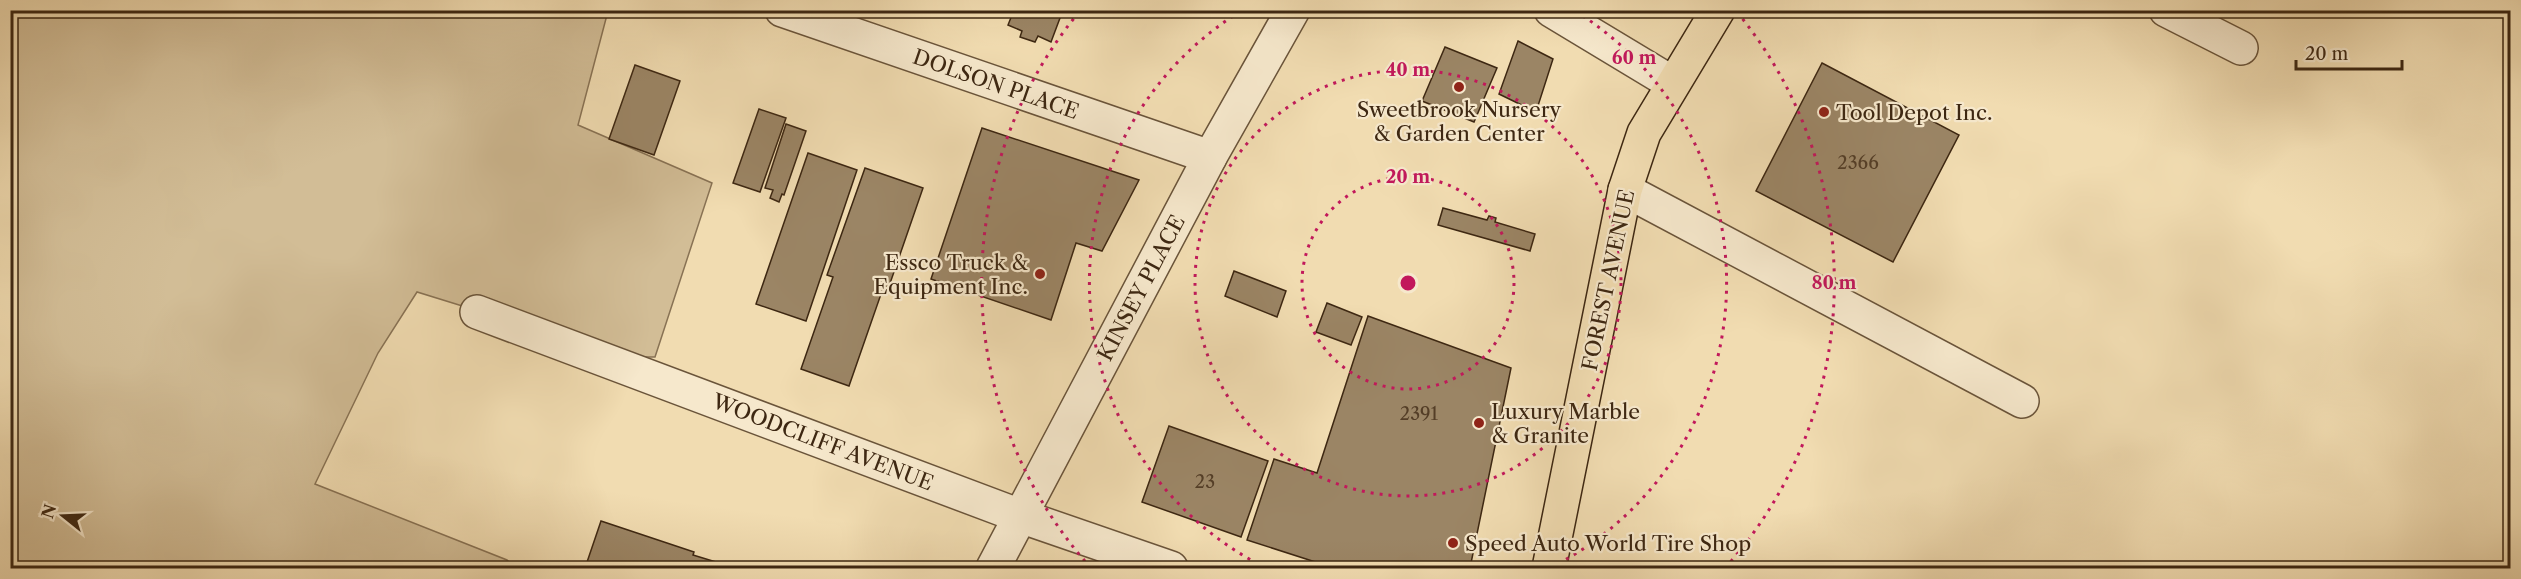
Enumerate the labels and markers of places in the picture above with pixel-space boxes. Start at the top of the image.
marker: Sweetbrook Nursery & Garden Center [1452,80,1466,94]
place label: Sweetbrook Nursery & Garden Center [1357,97,1562,146]
place label: Tool Depot Inc. [1836,100,1992,125]
marker: Tool Depot Inc. [1817,105,1831,119]
place label: Essco Truck & Equipment Inc. [874,250,1028,299]
marker: Essco Truck & Equipment Inc. [1033,267,1047,281]
centre of rings [1398,273,1418,293]
place label: Luxury Marble & Granite [1491,399,1640,448]
marker: Luxury Marble & Granite [1472,416,1486,430]
place label: Speed Auto World Tire Shop [1465,531,1751,556]
marker: Speed Auto World Tire Shop [1446,536,1460,550]

